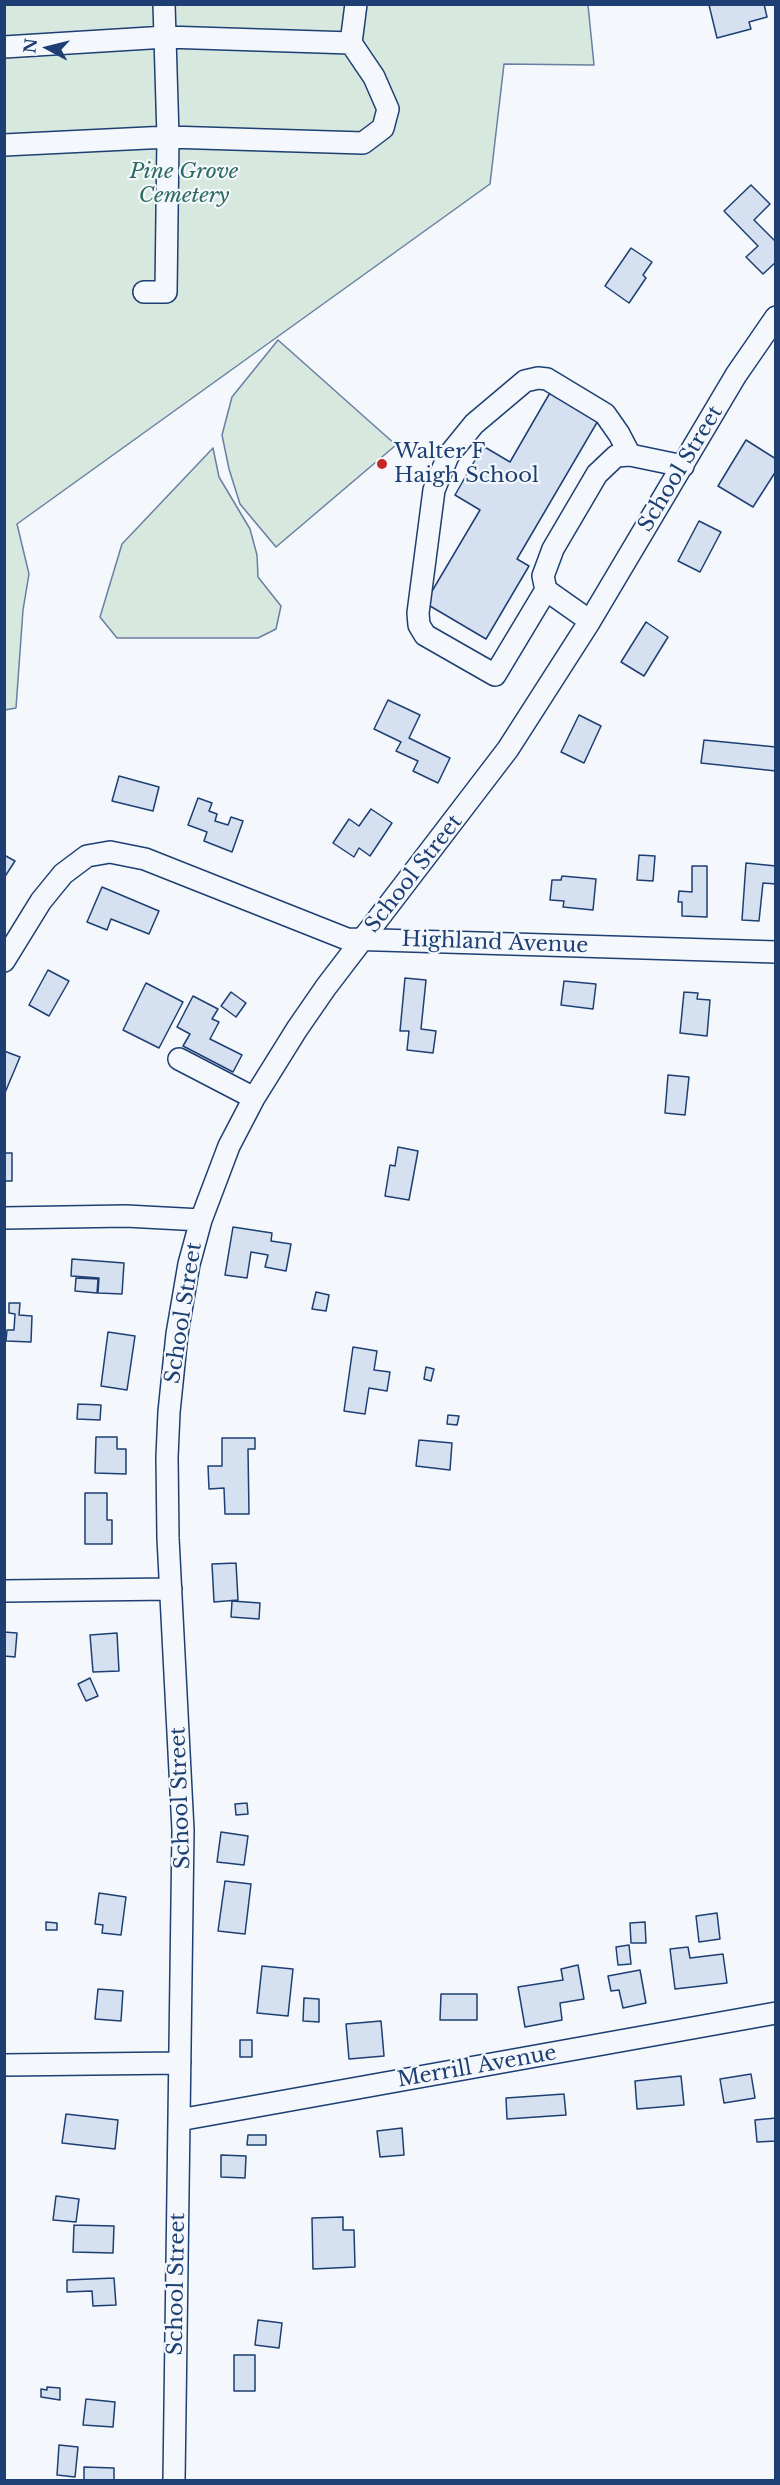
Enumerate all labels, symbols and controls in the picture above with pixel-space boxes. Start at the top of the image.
north arrow [18,18,78,78]
text: N [19,37,41,55]
park label: Pine Grove Cemetery [130,159,238,209]
street label: School Street [633,401,729,537]
place label: Walter F Haigh School [394,439,539,489]
marker: Walter F Haigh School [375,457,389,471]
street label: School Street [360,810,468,938]
street label: Highland Avenue [401,927,589,959]
street label: School Street [160,1241,208,1385]
street label: School Street [166,1726,196,1870]
street label: Merrill Avenue [395,2041,559,2093]
street label: School Street [163,2212,191,2356]

